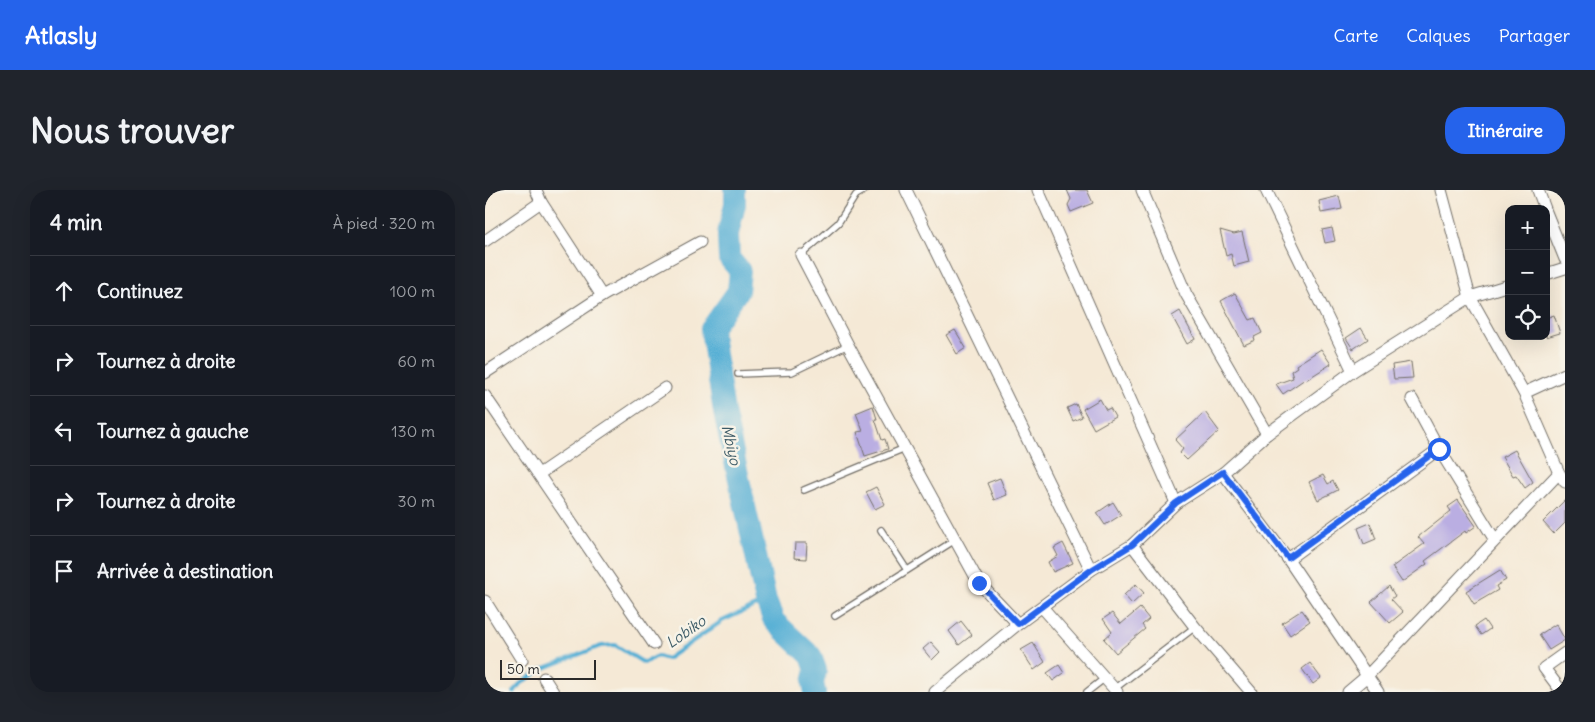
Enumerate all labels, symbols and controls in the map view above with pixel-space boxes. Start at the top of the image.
text: Atlasly [25,20,97,50]
text: Carte [1333,24,1378,47]
text: Calques [1406,24,1471,47]
text: Partager [1499,24,1570,47]
button: Itinéraire [1445,107,1565,154]
text: Nous trouver [30,108,234,152]
map controls [1505,205,1550,340]
button: + [1505,205,1550,250]
text: 4 min [50,209,102,236]
text: À pied · 320 m [333,213,435,233]
button: − [1505,250,1550,295]
icon: ahead [50,277,78,305]
text: Continuez [97,279,183,303]
text: 100 m [390,281,435,301]
button: locate [1505,295,1550,340]
icon: right [50,347,78,375]
text: Tournez à droite [97,349,236,373]
text: 60 m [397,351,435,371]
icon: left [50,417,78,445]
text: Tournez à gauche [97,419,249,443]
text: 130 m [391,421,435,441]
water label: Mbiyo [718,423,746,468]
route start [1428,438,1451,461]
icon: right [50,487,78,515]
text: Tournez à droite [97,489,236,513]
text: 30 m [398,491,435,511]
icon: arrive [50,557,78,585]
text: Arrivée à destination [97,559,273,583]
route end [968,572,991,595]
water label: Lobiko [662,610,710,652]
scale bar [500,657,596,680]
text: 50 m [507,660,540,678]

